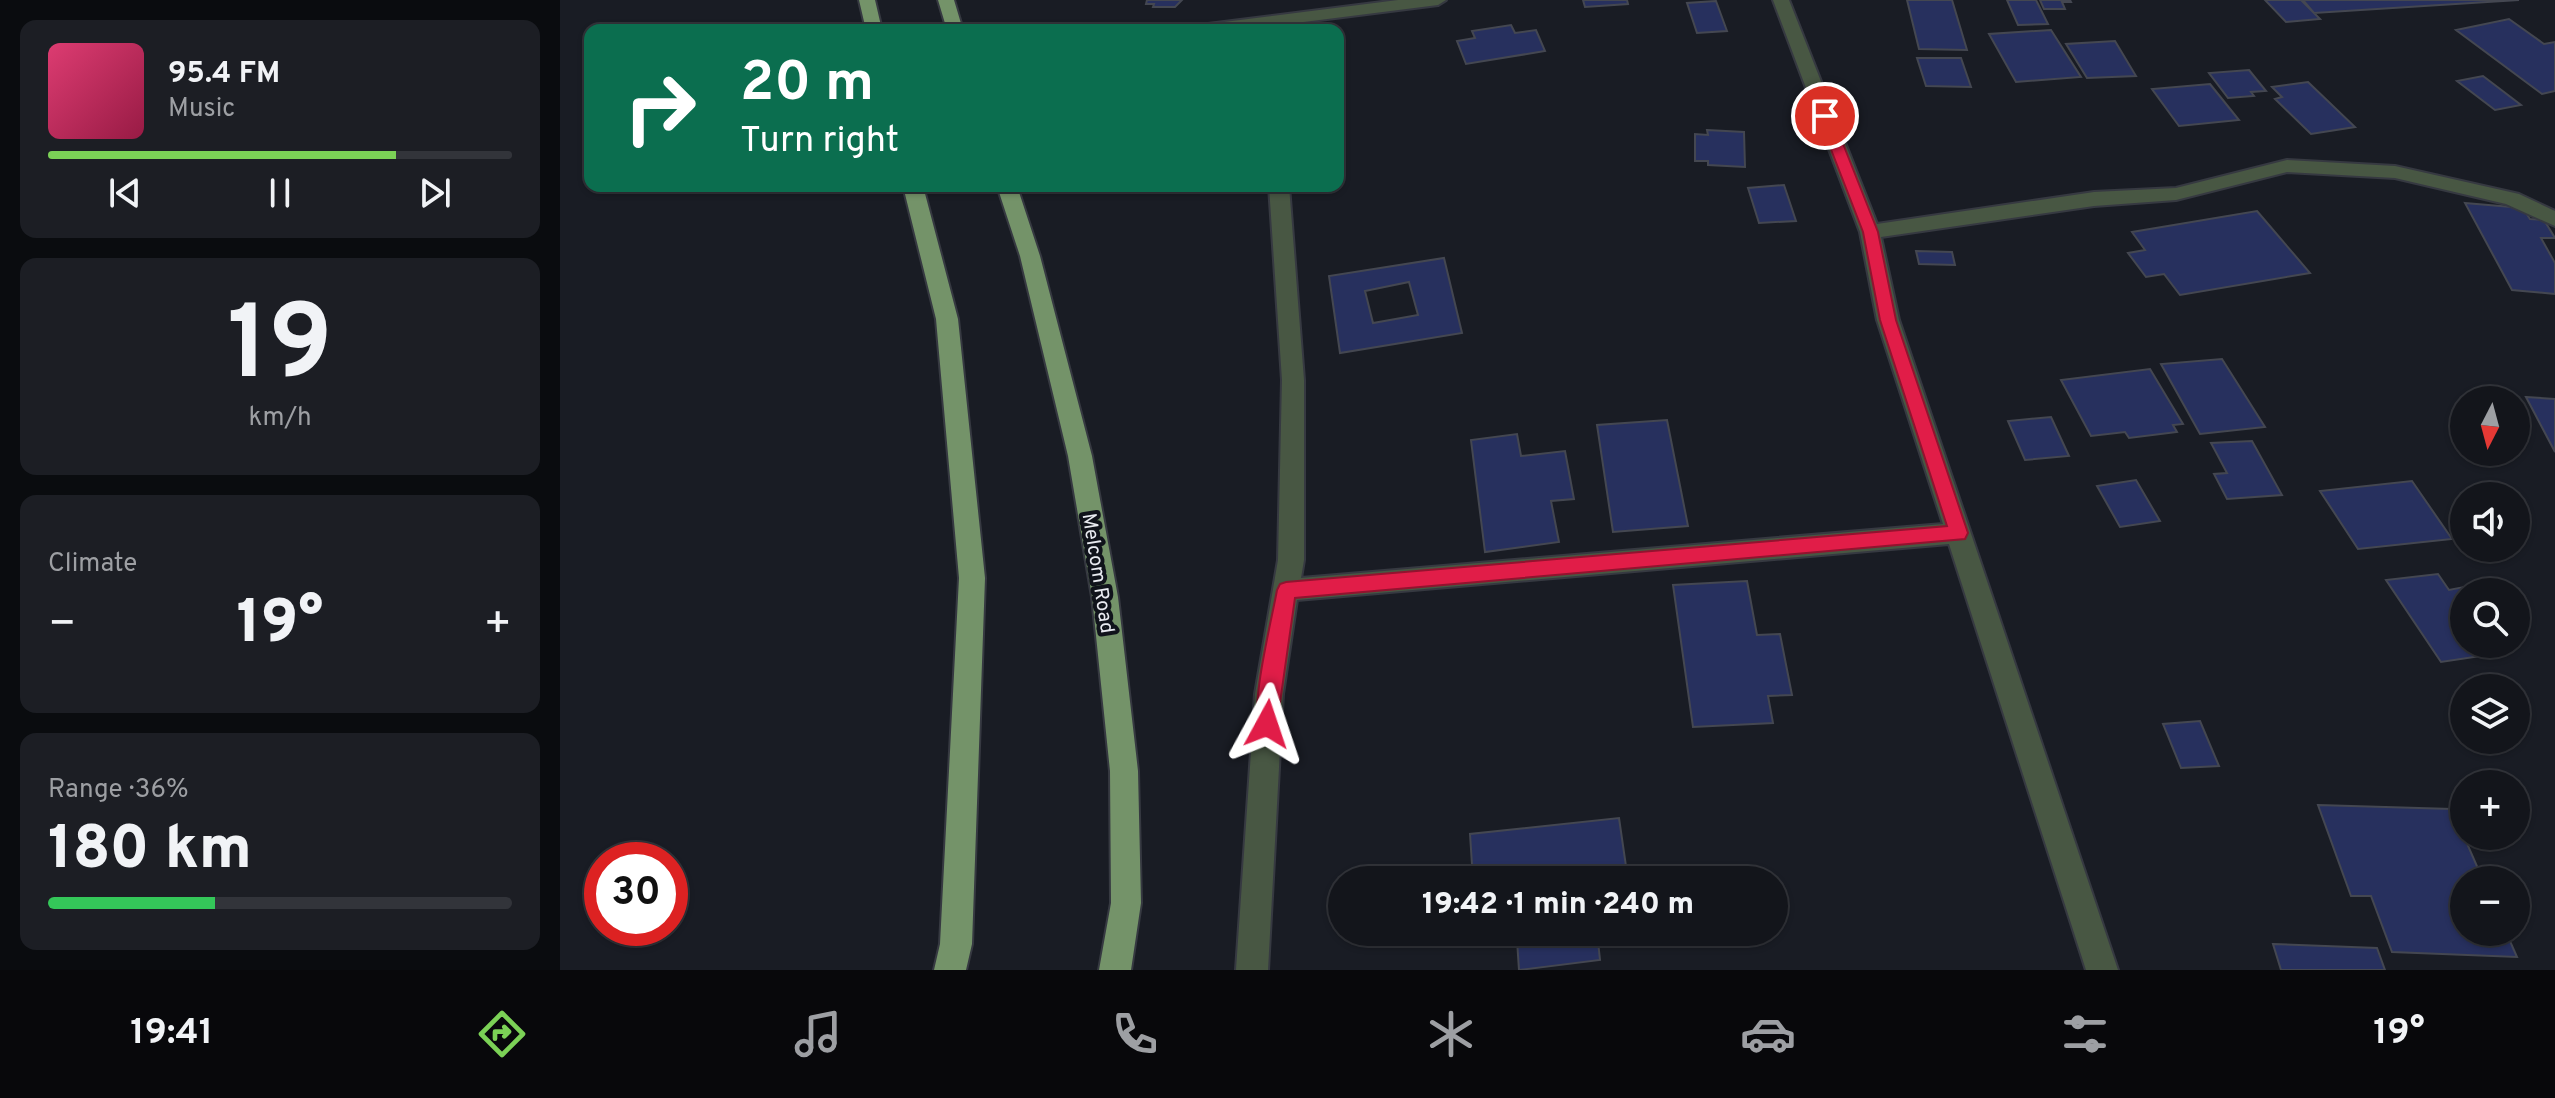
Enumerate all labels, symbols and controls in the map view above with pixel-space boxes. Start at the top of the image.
text: 20 m [740,50,874,120]
text: 95.4 FM [168,56,280,93]
icon: right [608,56,712,160]
pin [1791,82,1859,150]
text: Music [168,93,235,126]
icon: arrive [1803,94,1847,138]
text: Turn right [740,119,899,165]
icon: previous [103,171,147,215]
icon: pause [258,171,302,215]
icon: next [413,171,457,215]
text: 19 [227,284,333,416]
north arrow [2450,386,2530,466]
map controls [2450,386,2530,946]
text: km/h [248,402,312,435]
button: sound [2450,482,2530,562]
street label: Melcom Road [1075,511,1119,635]
text: Climate [48,548,137,581]
button: search [2450,578,2530,658]
text: 19° [237,588,323,664]
text: − [48,598,76,654]
text: + [484,598,512,654]
button: layers [2450,674,2530,754]
position arrow [1225,682,1309,766]
button: + [2450,770,2530,850]
text: Range · 36% [48,774,189,807]
text: 180 km [48,814,252,890]
speed limit sign: 30 [584,842,688,946]
button: − [2450,866,2530,946]
text: 19:42 · 1 min · 240 m [1422,887,1694,924]
icon: directions [474,1006,530,1062]
icon: music [790,1006,846,1062]
icon: phone [1107,1006,1163,1062]
icon: climate [1423,1006,1479,1062]
icon: car [1740,1006,1796,1062]
icon: filters [2057,1006,2113,1062]
text: 19:41 [130,1011,213,1057]
text: 19° [2373,1011,2425,1057]

